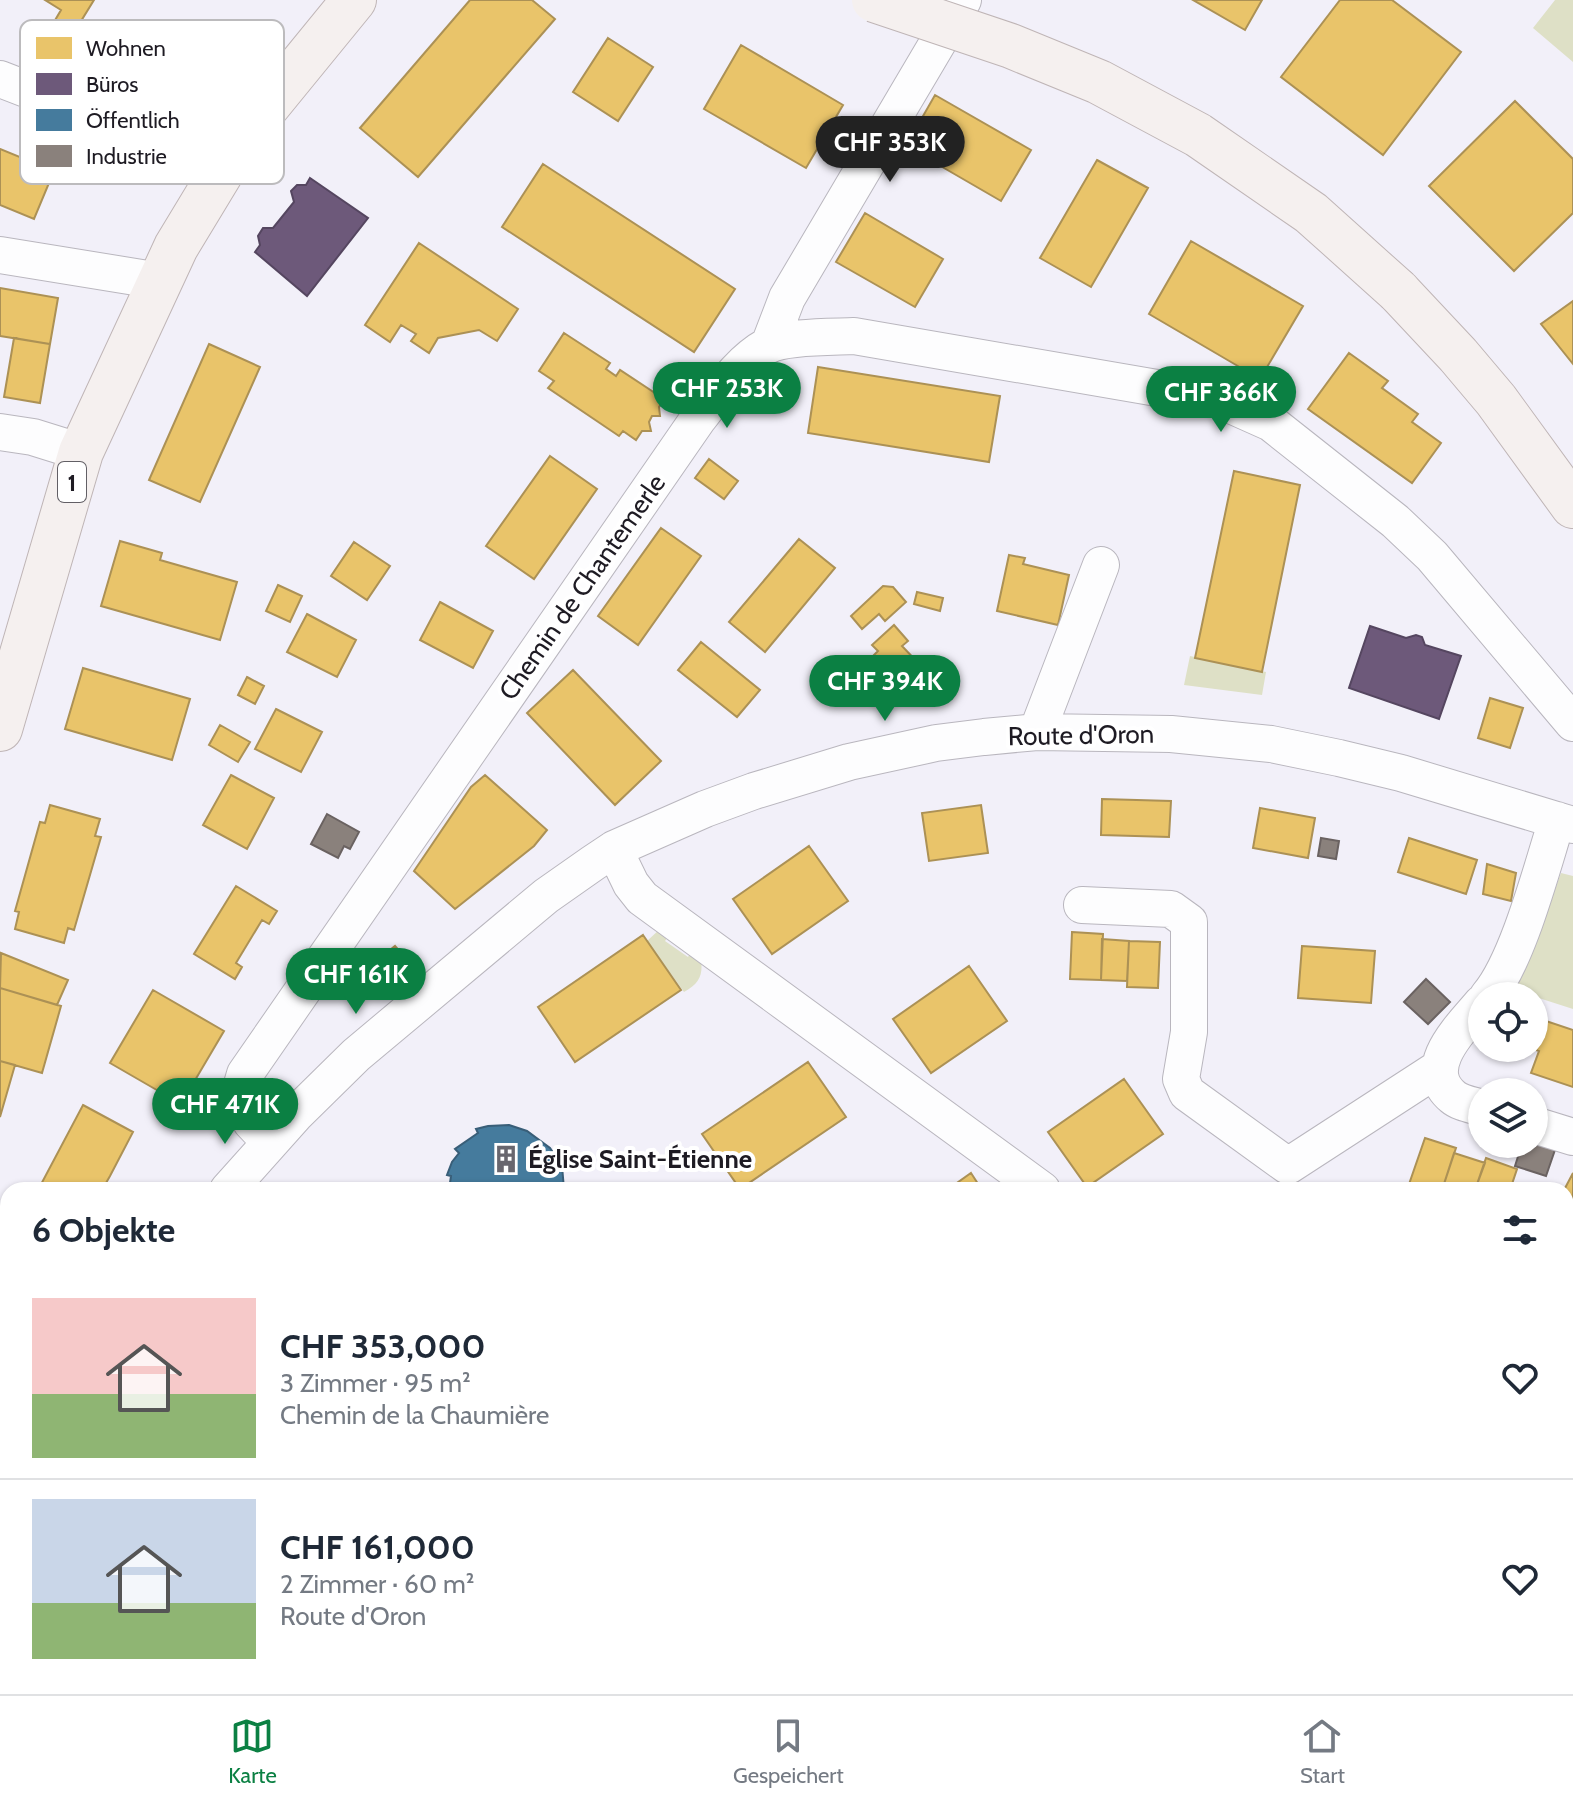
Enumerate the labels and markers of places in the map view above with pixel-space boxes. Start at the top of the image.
pin: CHF 353K [807,116,973,184]
pin: CHF 253K [644,362,810,430]
pin: CHF 366K [1138,366,1304,434]
pin: CHF 394K [802,655,968,723]
pin: CHF 161K [273,948,439,1016]
pin: CHF 471K [142,1078,308,1146]
place label: Église Saint-Étienne [528,1143,752,1175]
building icon: Église Saint-Étienne [491,1144,521,1174]

